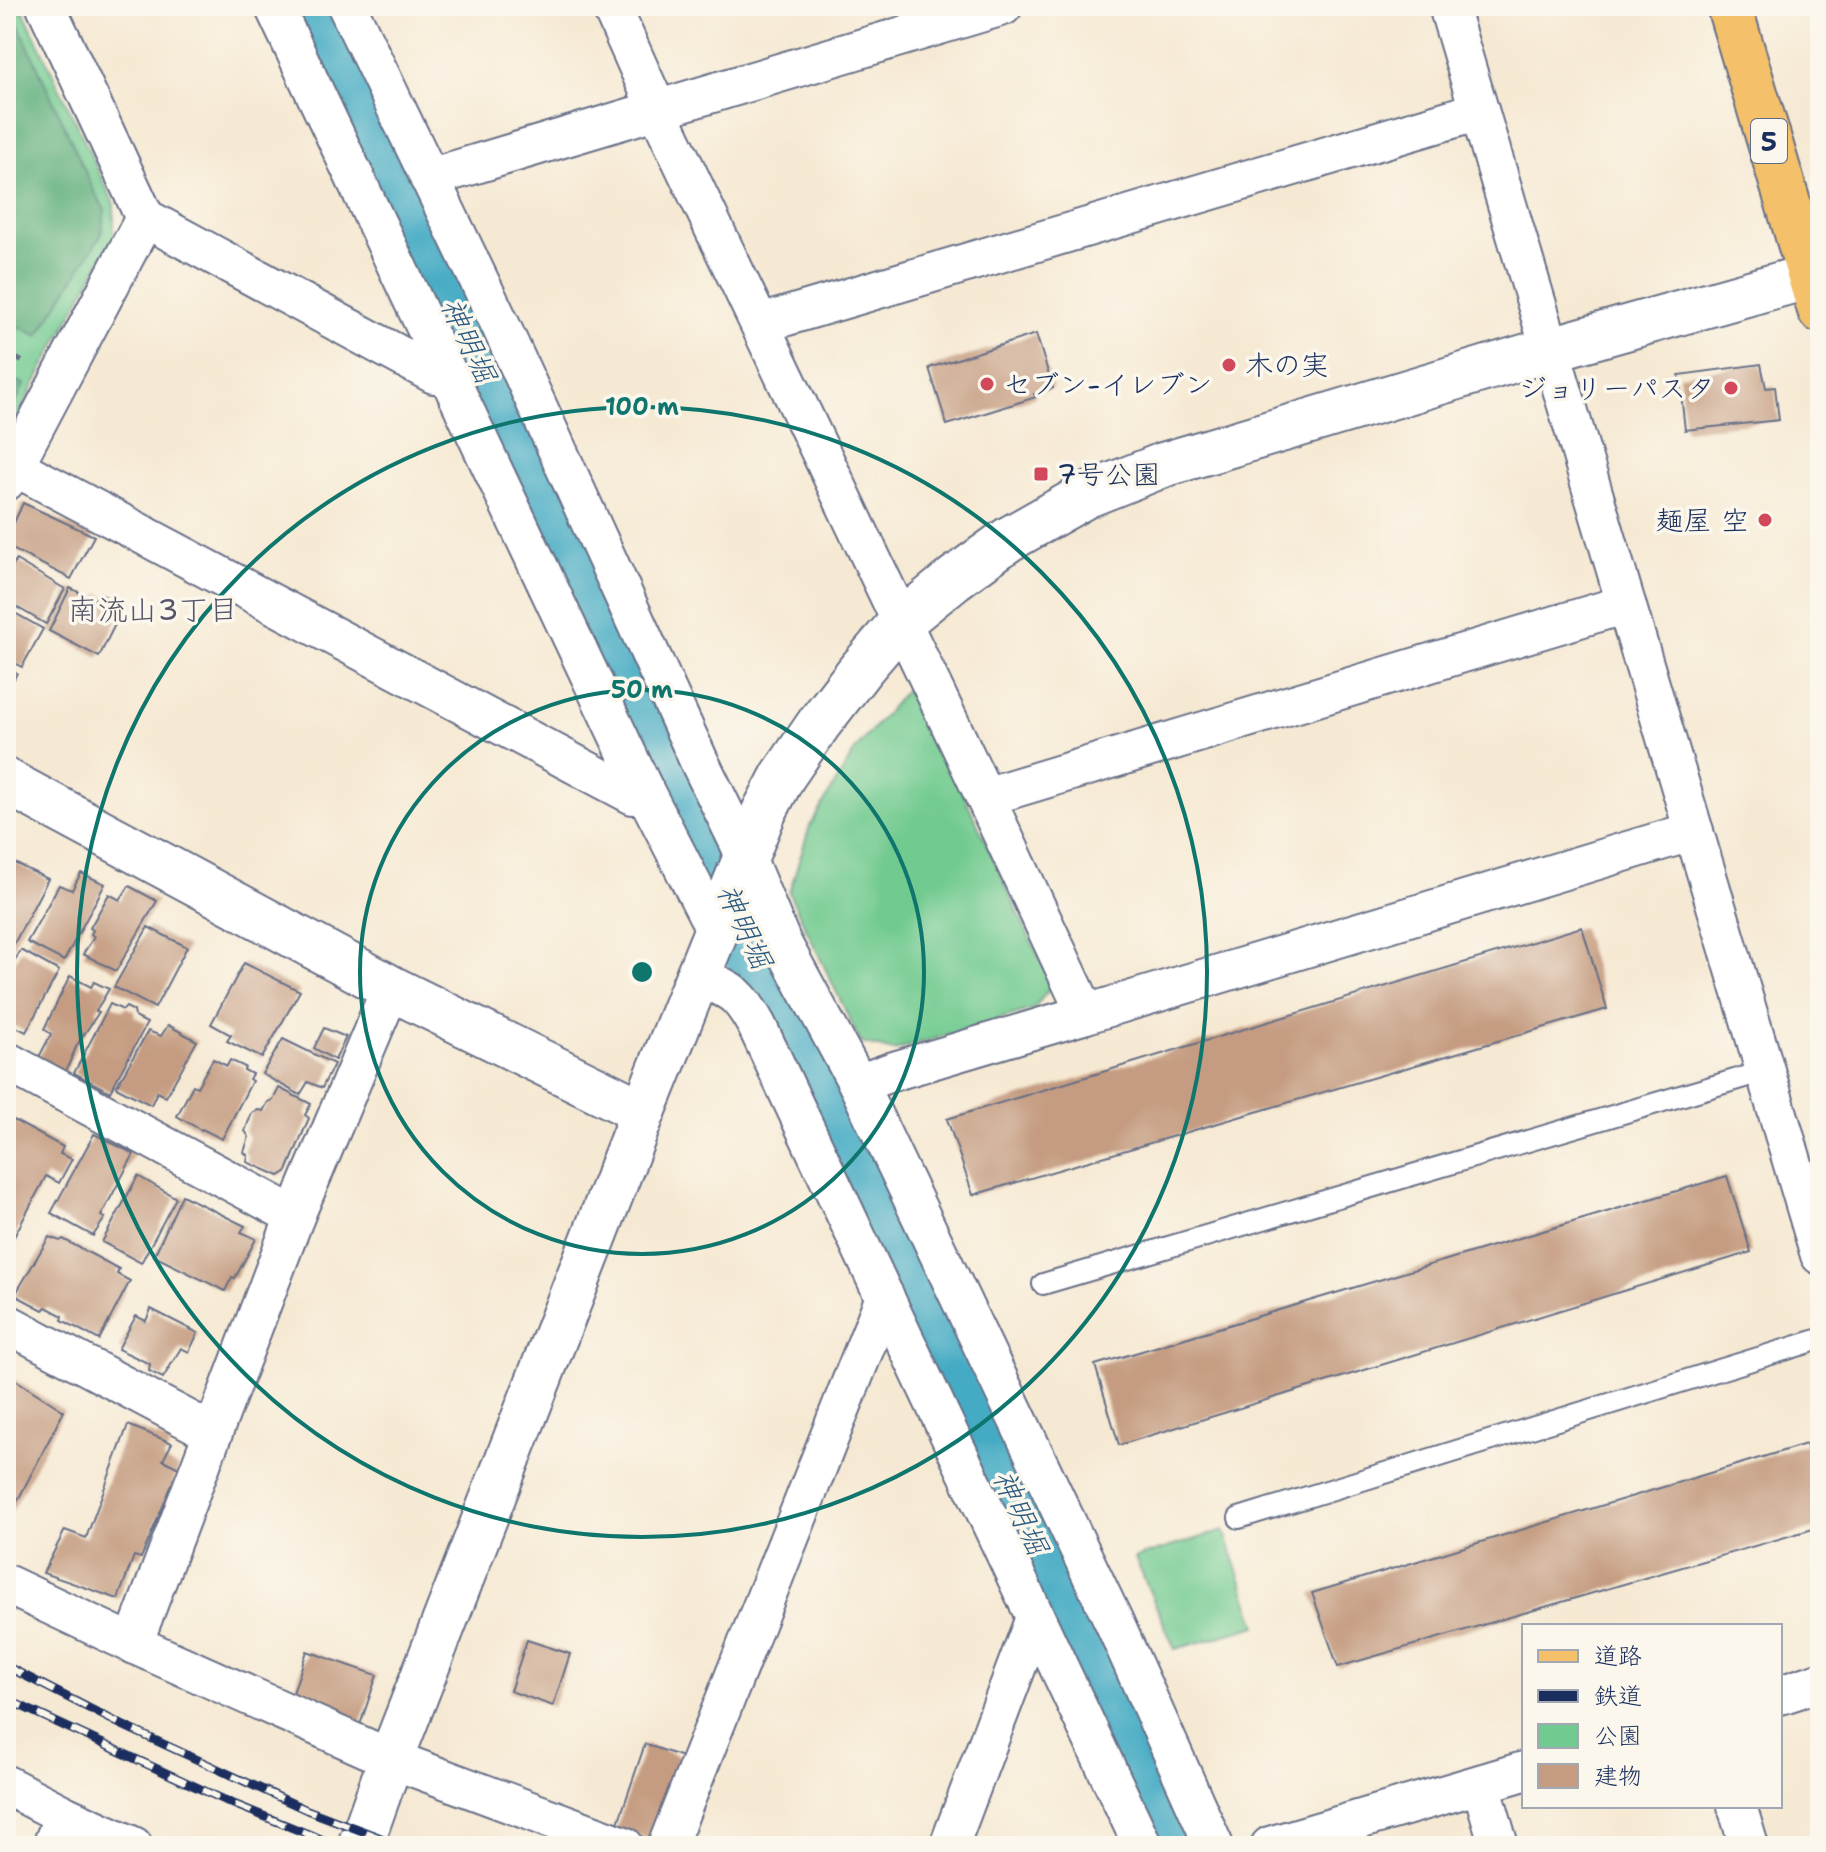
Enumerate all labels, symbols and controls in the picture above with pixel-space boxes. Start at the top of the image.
road number: 5 [1751,119,1787,163]
water label: 神明堀 [431,291,507,391]
place label: 木の実 [1245,346,1329,384]
marker: 木の実 [1220,356,1238,374]
place label: セブン-イレブン [1003,365,1213,403]
place label: ジョリーパスタ [1518,369,1715,407]
marker: セブン-イレブン [978,375,996,393]
marker: ジョリーパスタ [1722,379,1740,397]
text: 100 m [605,391,679,423]
place label: 7号公園 [1057,455,1161,493]
marker: 7号公園 [1032,465,1050,483]
place label: 麺屋 空 [1655,501,1749,539]
marker: 麺屋 空 [1756,511,1774,529]
district label: 南流山3丁目 [68,589,239,630]
text: 50 m [611,674,673,706]
water label: 神明堀 [707,877,783,977]
centre of rings [628,958,656,986]
water label: 神明堀 [983,1463,1059,1563]
legend [1522,1624,1782,1808]
text: 道路 [1594,1640,1642,1672]
text: 鉄道 [1594,1680,1642,1712]
text: 公園 [1594,1720,1642,1752]
text: 建物 [1594,1760,1642,1792]

